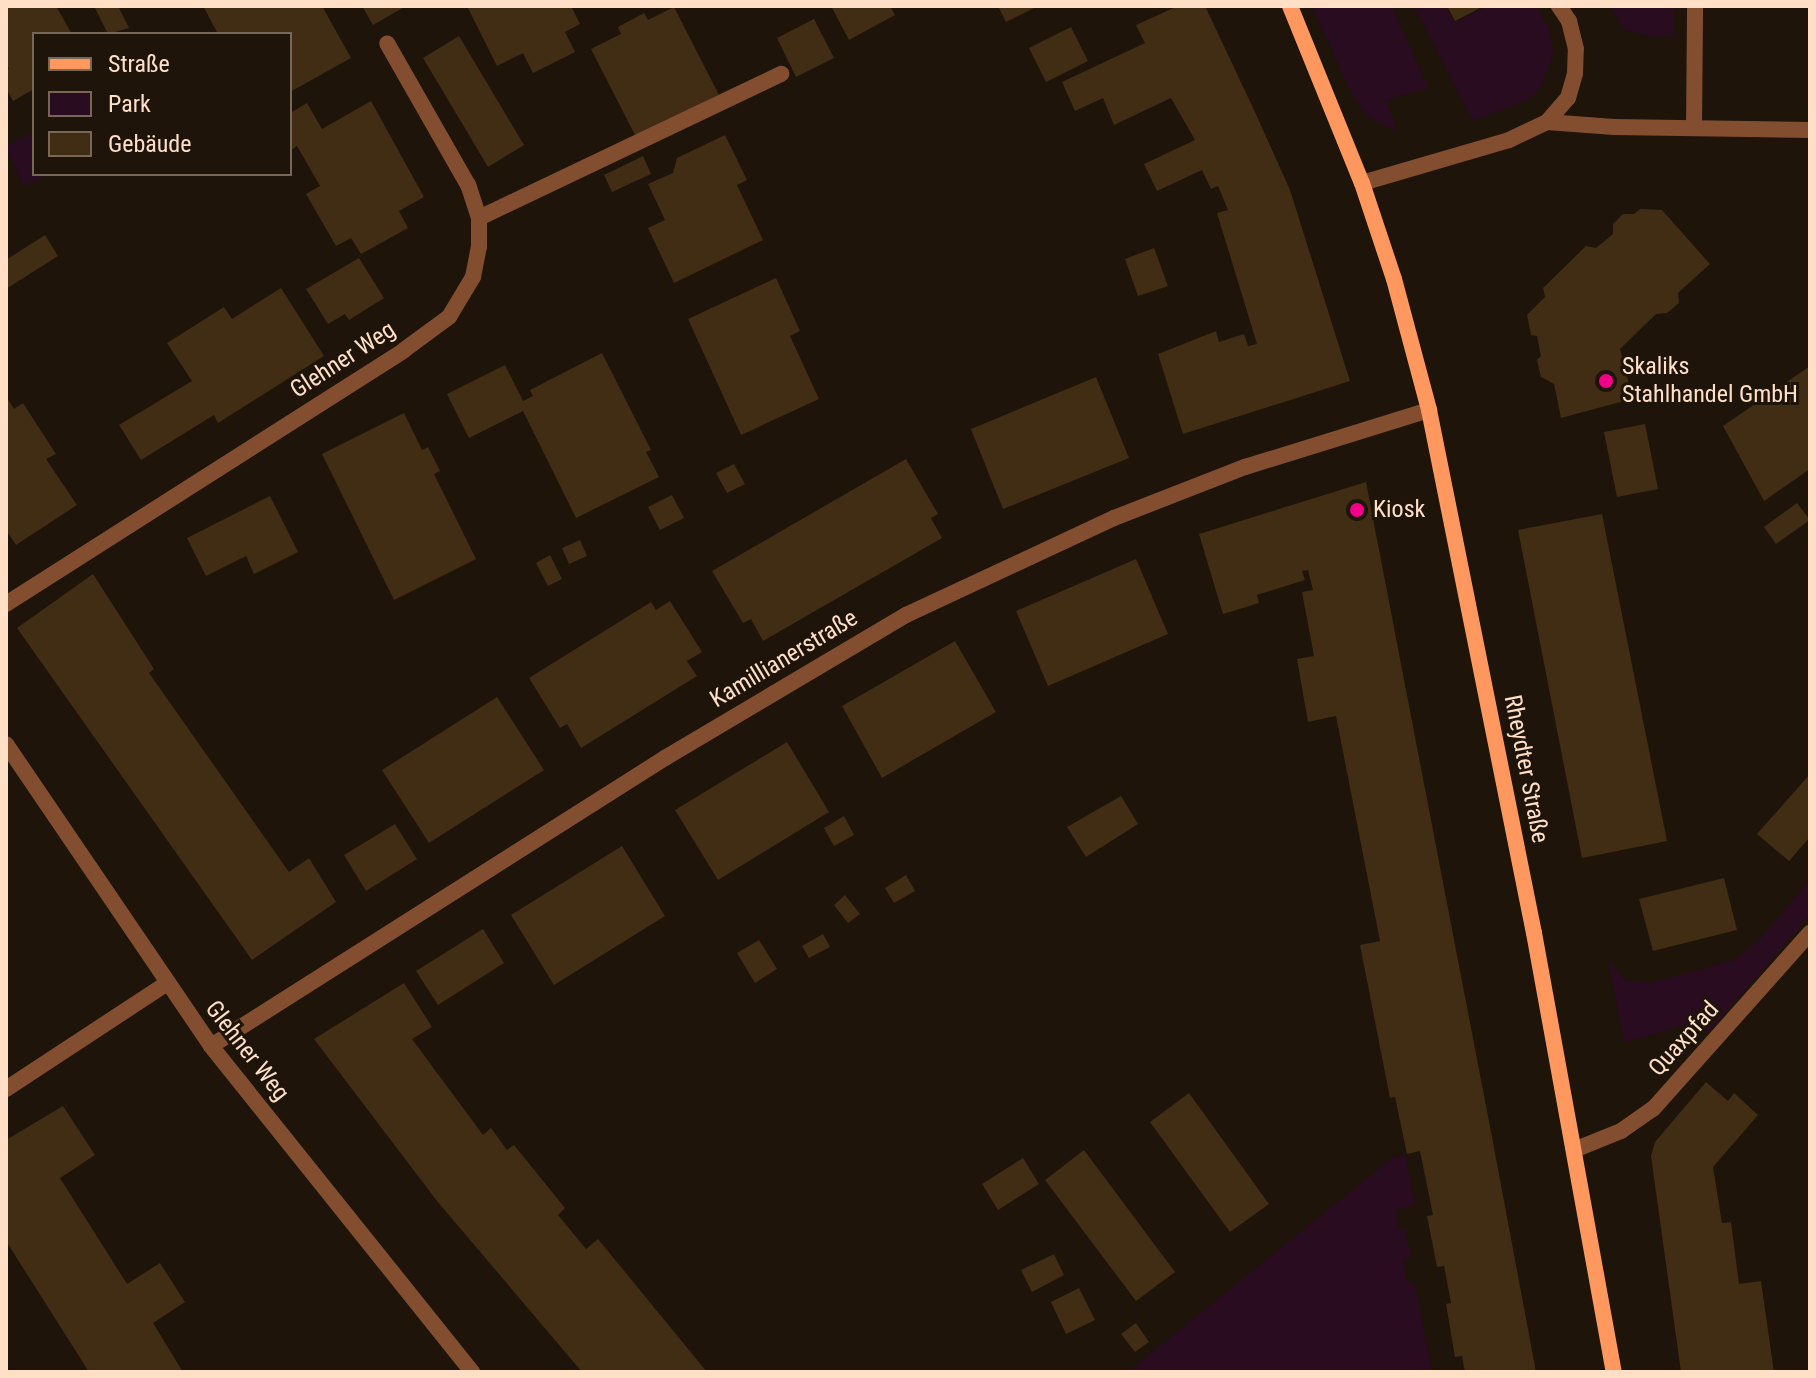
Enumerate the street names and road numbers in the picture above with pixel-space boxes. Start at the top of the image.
street label: Glehner Weg [285,315,401,405]
street label: Kamillianerstraße [705,604,863,714]
street label: Rheydter Straße [1498,693,1554,845]
street label: Glehner Weg [199,995,295,1107]
street label: Quaxpfad [1643,996,1725,1082]

